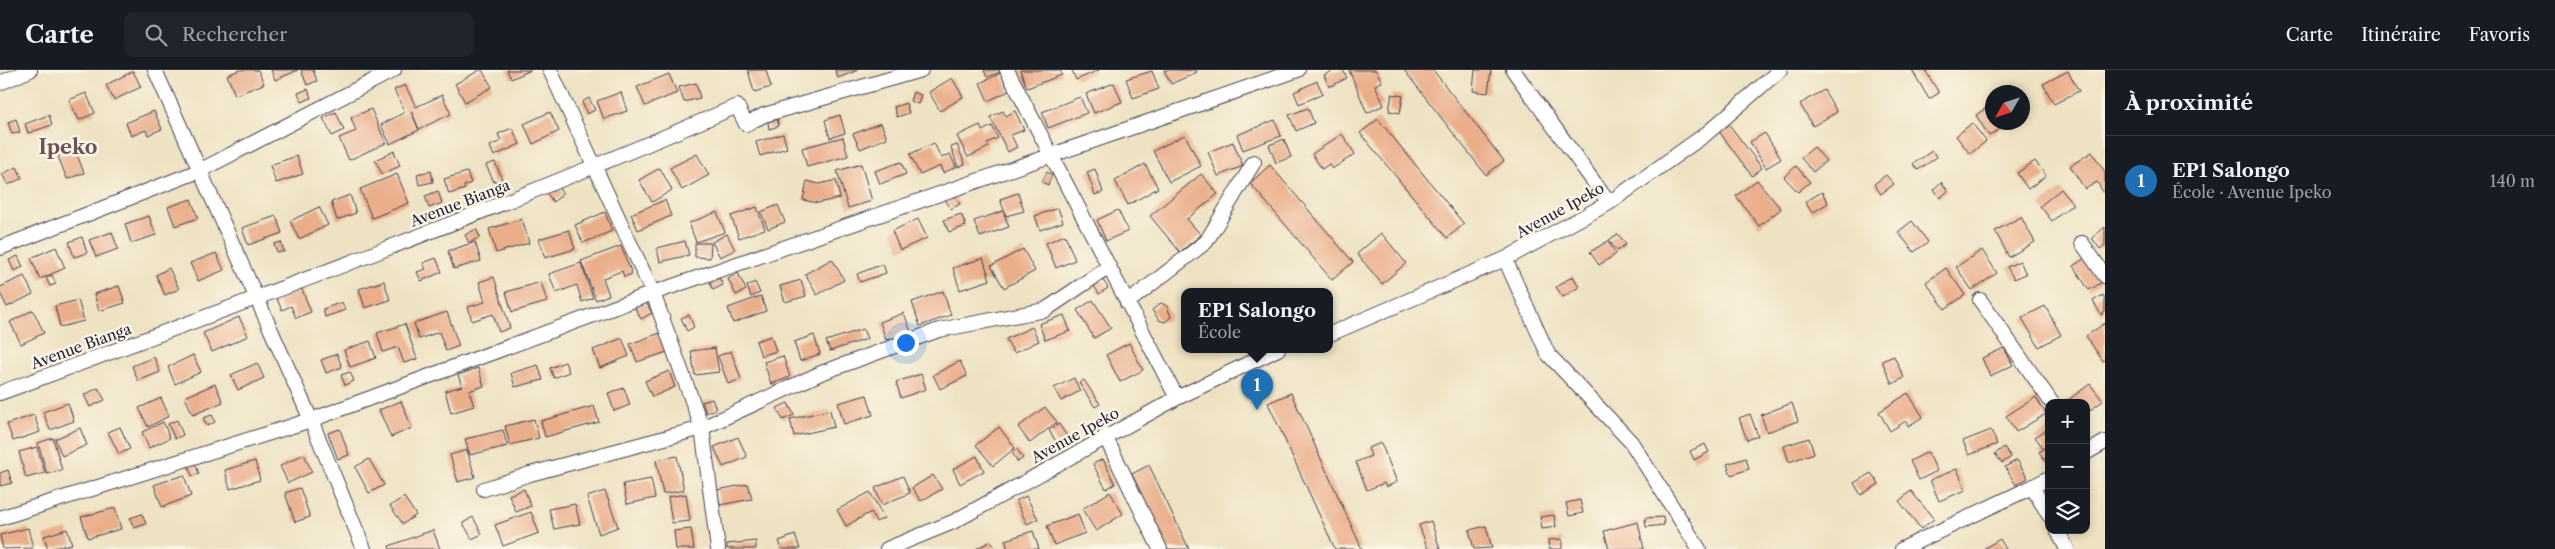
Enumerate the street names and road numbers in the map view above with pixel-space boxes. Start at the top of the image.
street label: Avenue Bianga [406,175,513,231]
street label: Avenue Ipeko [1512,178,1607,242]
street label: Avenue Bianga [27,319,134,373]
street label: Avenue Ipeko [1027,403,1122,467]

